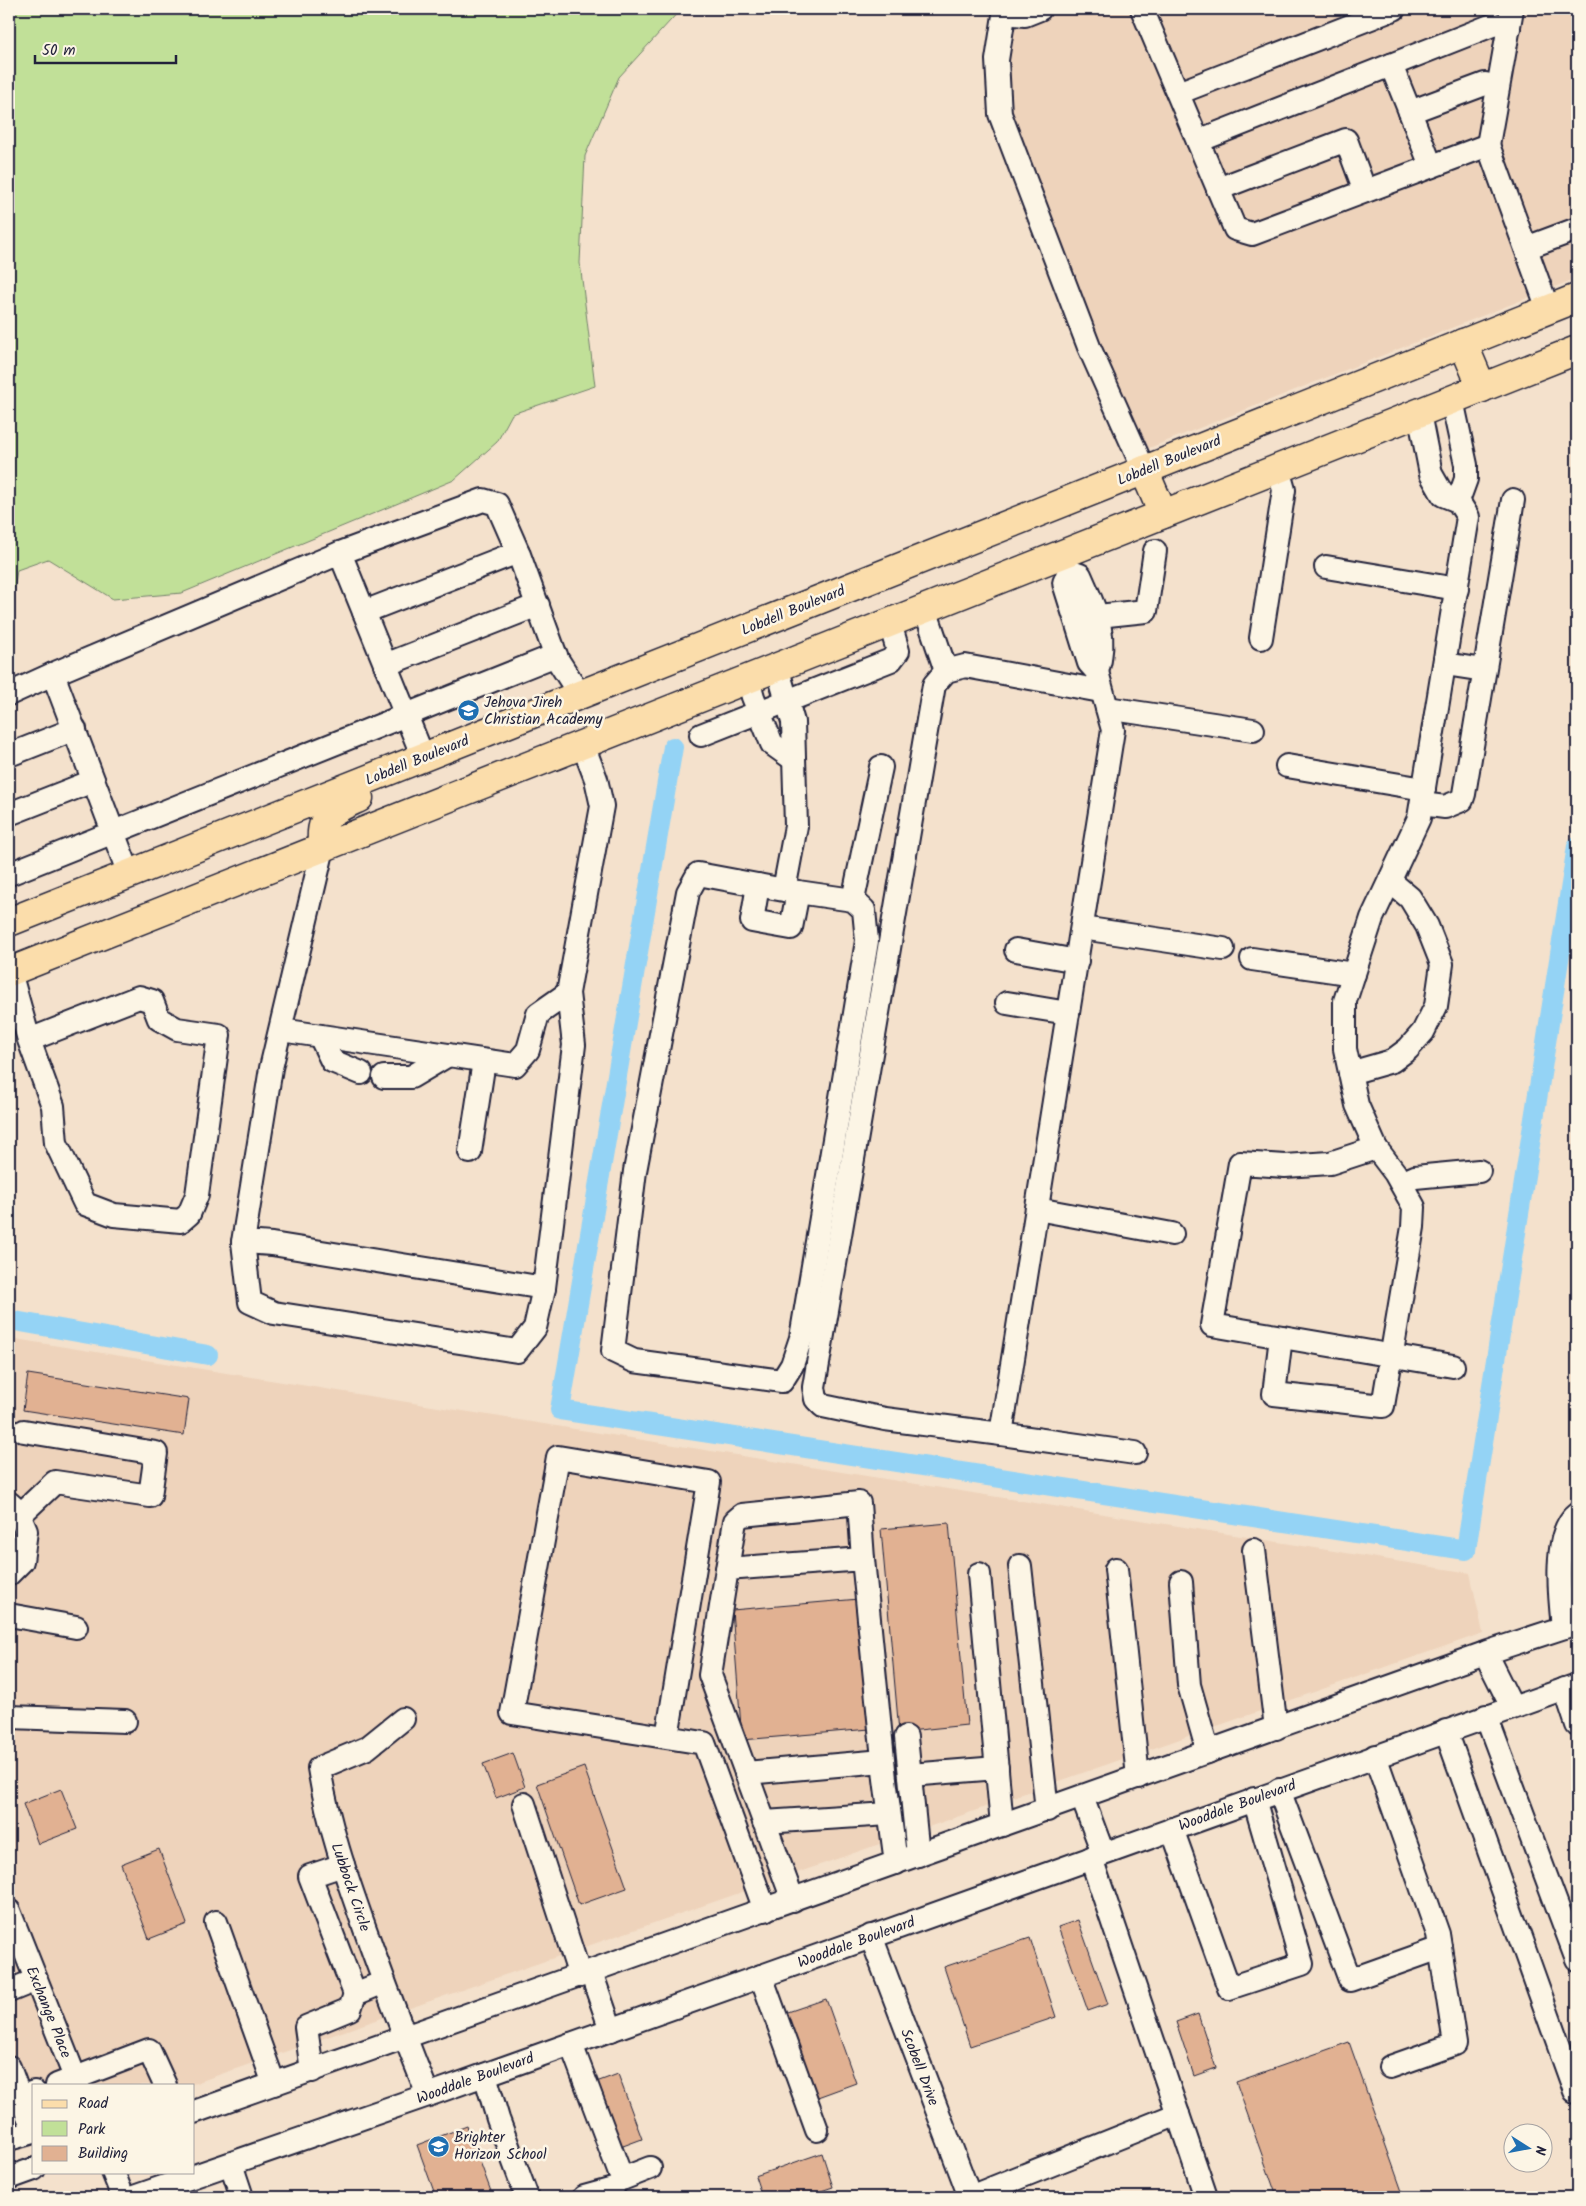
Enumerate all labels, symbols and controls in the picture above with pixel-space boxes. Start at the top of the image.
scale bar [35,32,176,64]
text: 50 m [42,39,76,63]
street label: Lobdell Boulevard [1114,429,1225,493]
street label: Lobdell Boulevard [738,579,849,643]
place label: Jehova Jireh Christian Academy [484,691,603,732]
school or university icon: Jehova Jireh Christian Academy [456,699,480,723]
street label: Lobdell Boulevard [362,729,473,793]
street label: Wooddale Boulevard [1175,1773,1300,1838]
street label: Lubbock Circle [324,1840,377,1935]
street label: Wooddale Boulevard [794,1910,919,1975]
street label: Exchange Place [19,1963,77,2062]
street label: Scobell Drive [893,2025,945,2110]
street label: Wooddale Boulevard [413,2046,538,2111]
legend [32,2084,195,2174]
text: Road [78,2092,109,2116]
text: Park [78,2118,106,2142]
north arrow [1504,2124,1554,2174]
place label: Brighter Horizon School [454,2126,547,2167]
school or university icon: Brighter Horizon School [426,2134,450,2158]
text: Building [78,2142,128,2166]
text: N [1528,2144,1551,2157]

